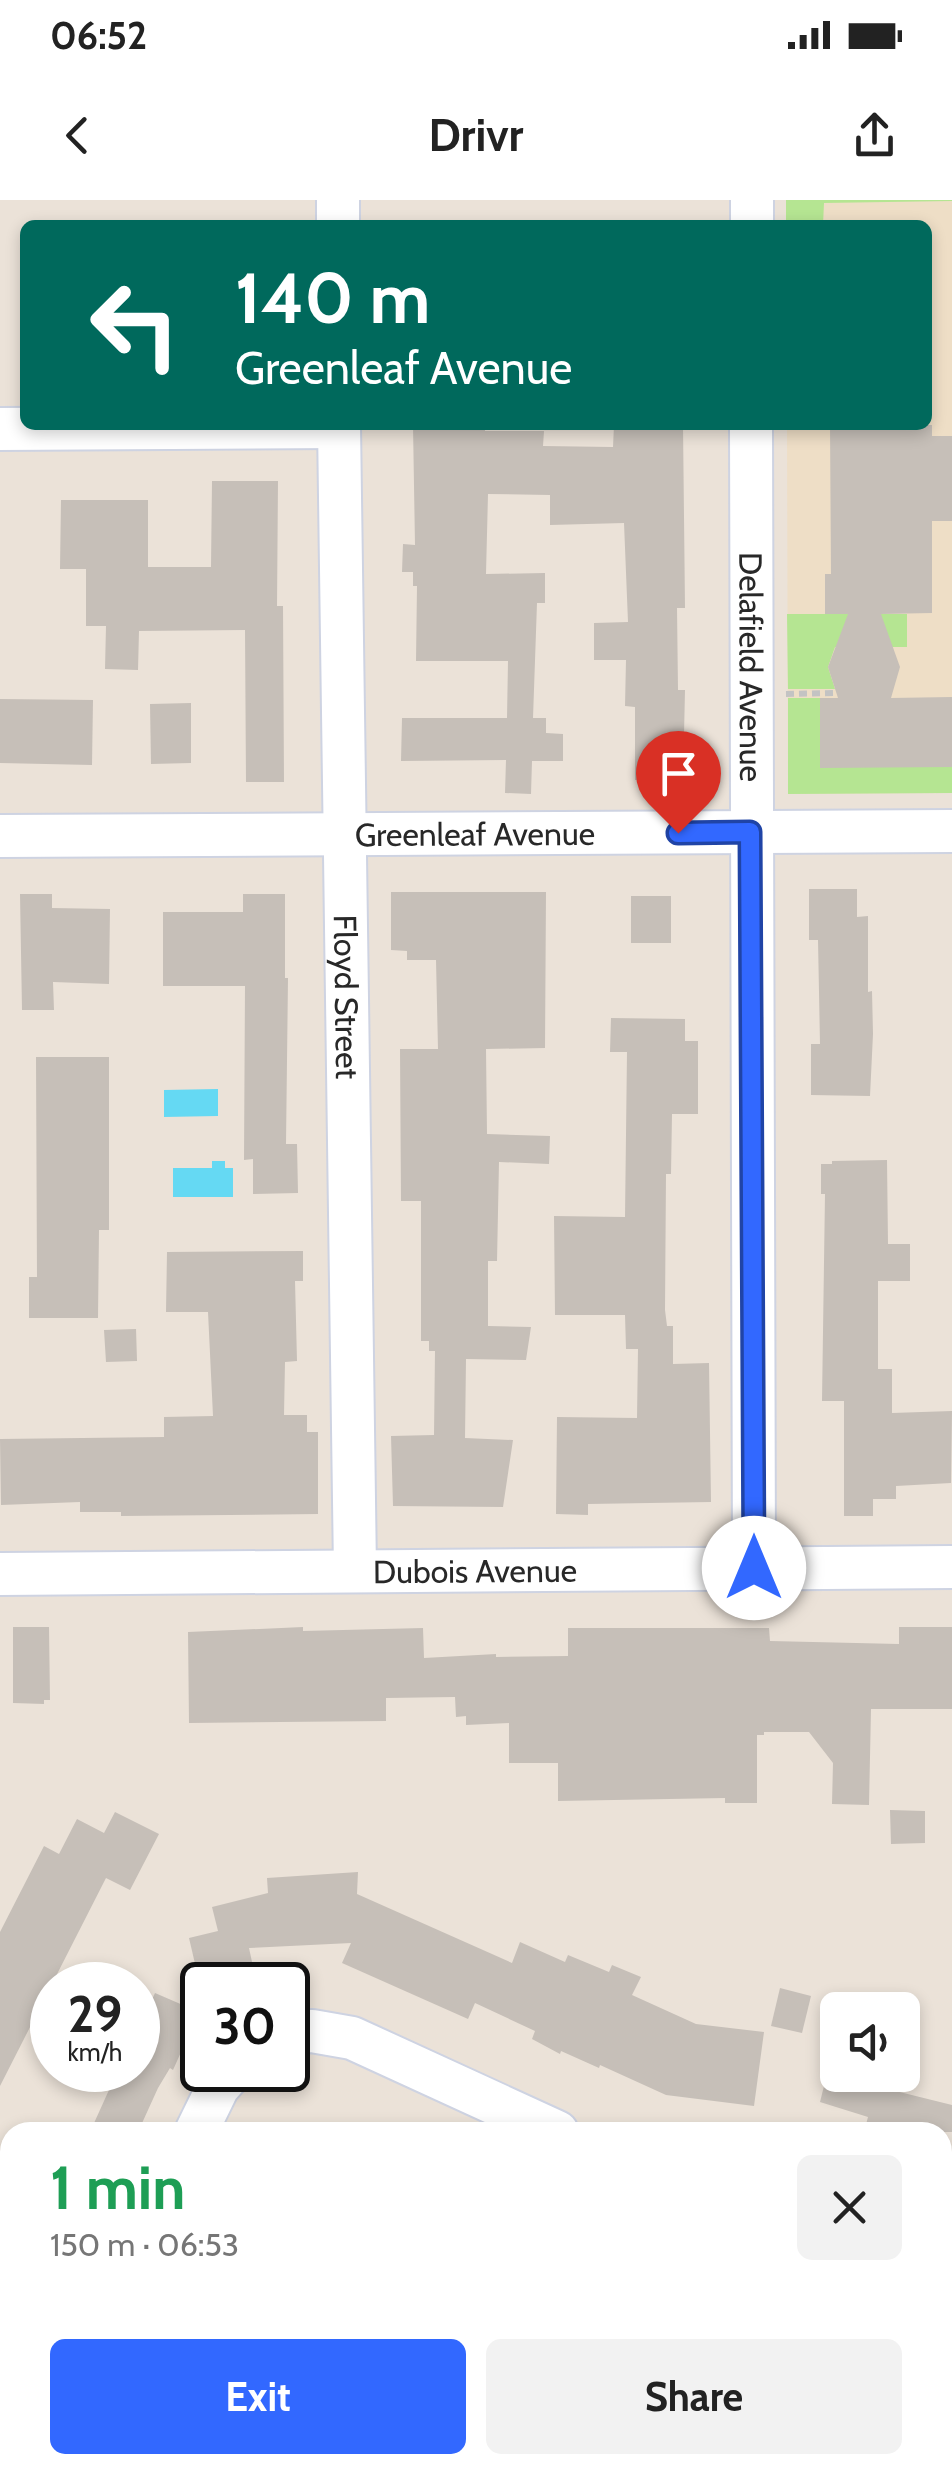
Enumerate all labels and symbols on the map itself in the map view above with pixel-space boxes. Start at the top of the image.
street label: Delafield Avenue [732,552,771,782]
pin [636,731,721,834]
street label: Greenleaf Avenue [355,813,595,854]
street label: Floyd Street [326,914,368,1080]
position arrow [702,1516,806,1620]
street label: Dubois Avenue [373,1550,577,1591]
speed limit sign: 30 [180,1962,310,2092]

